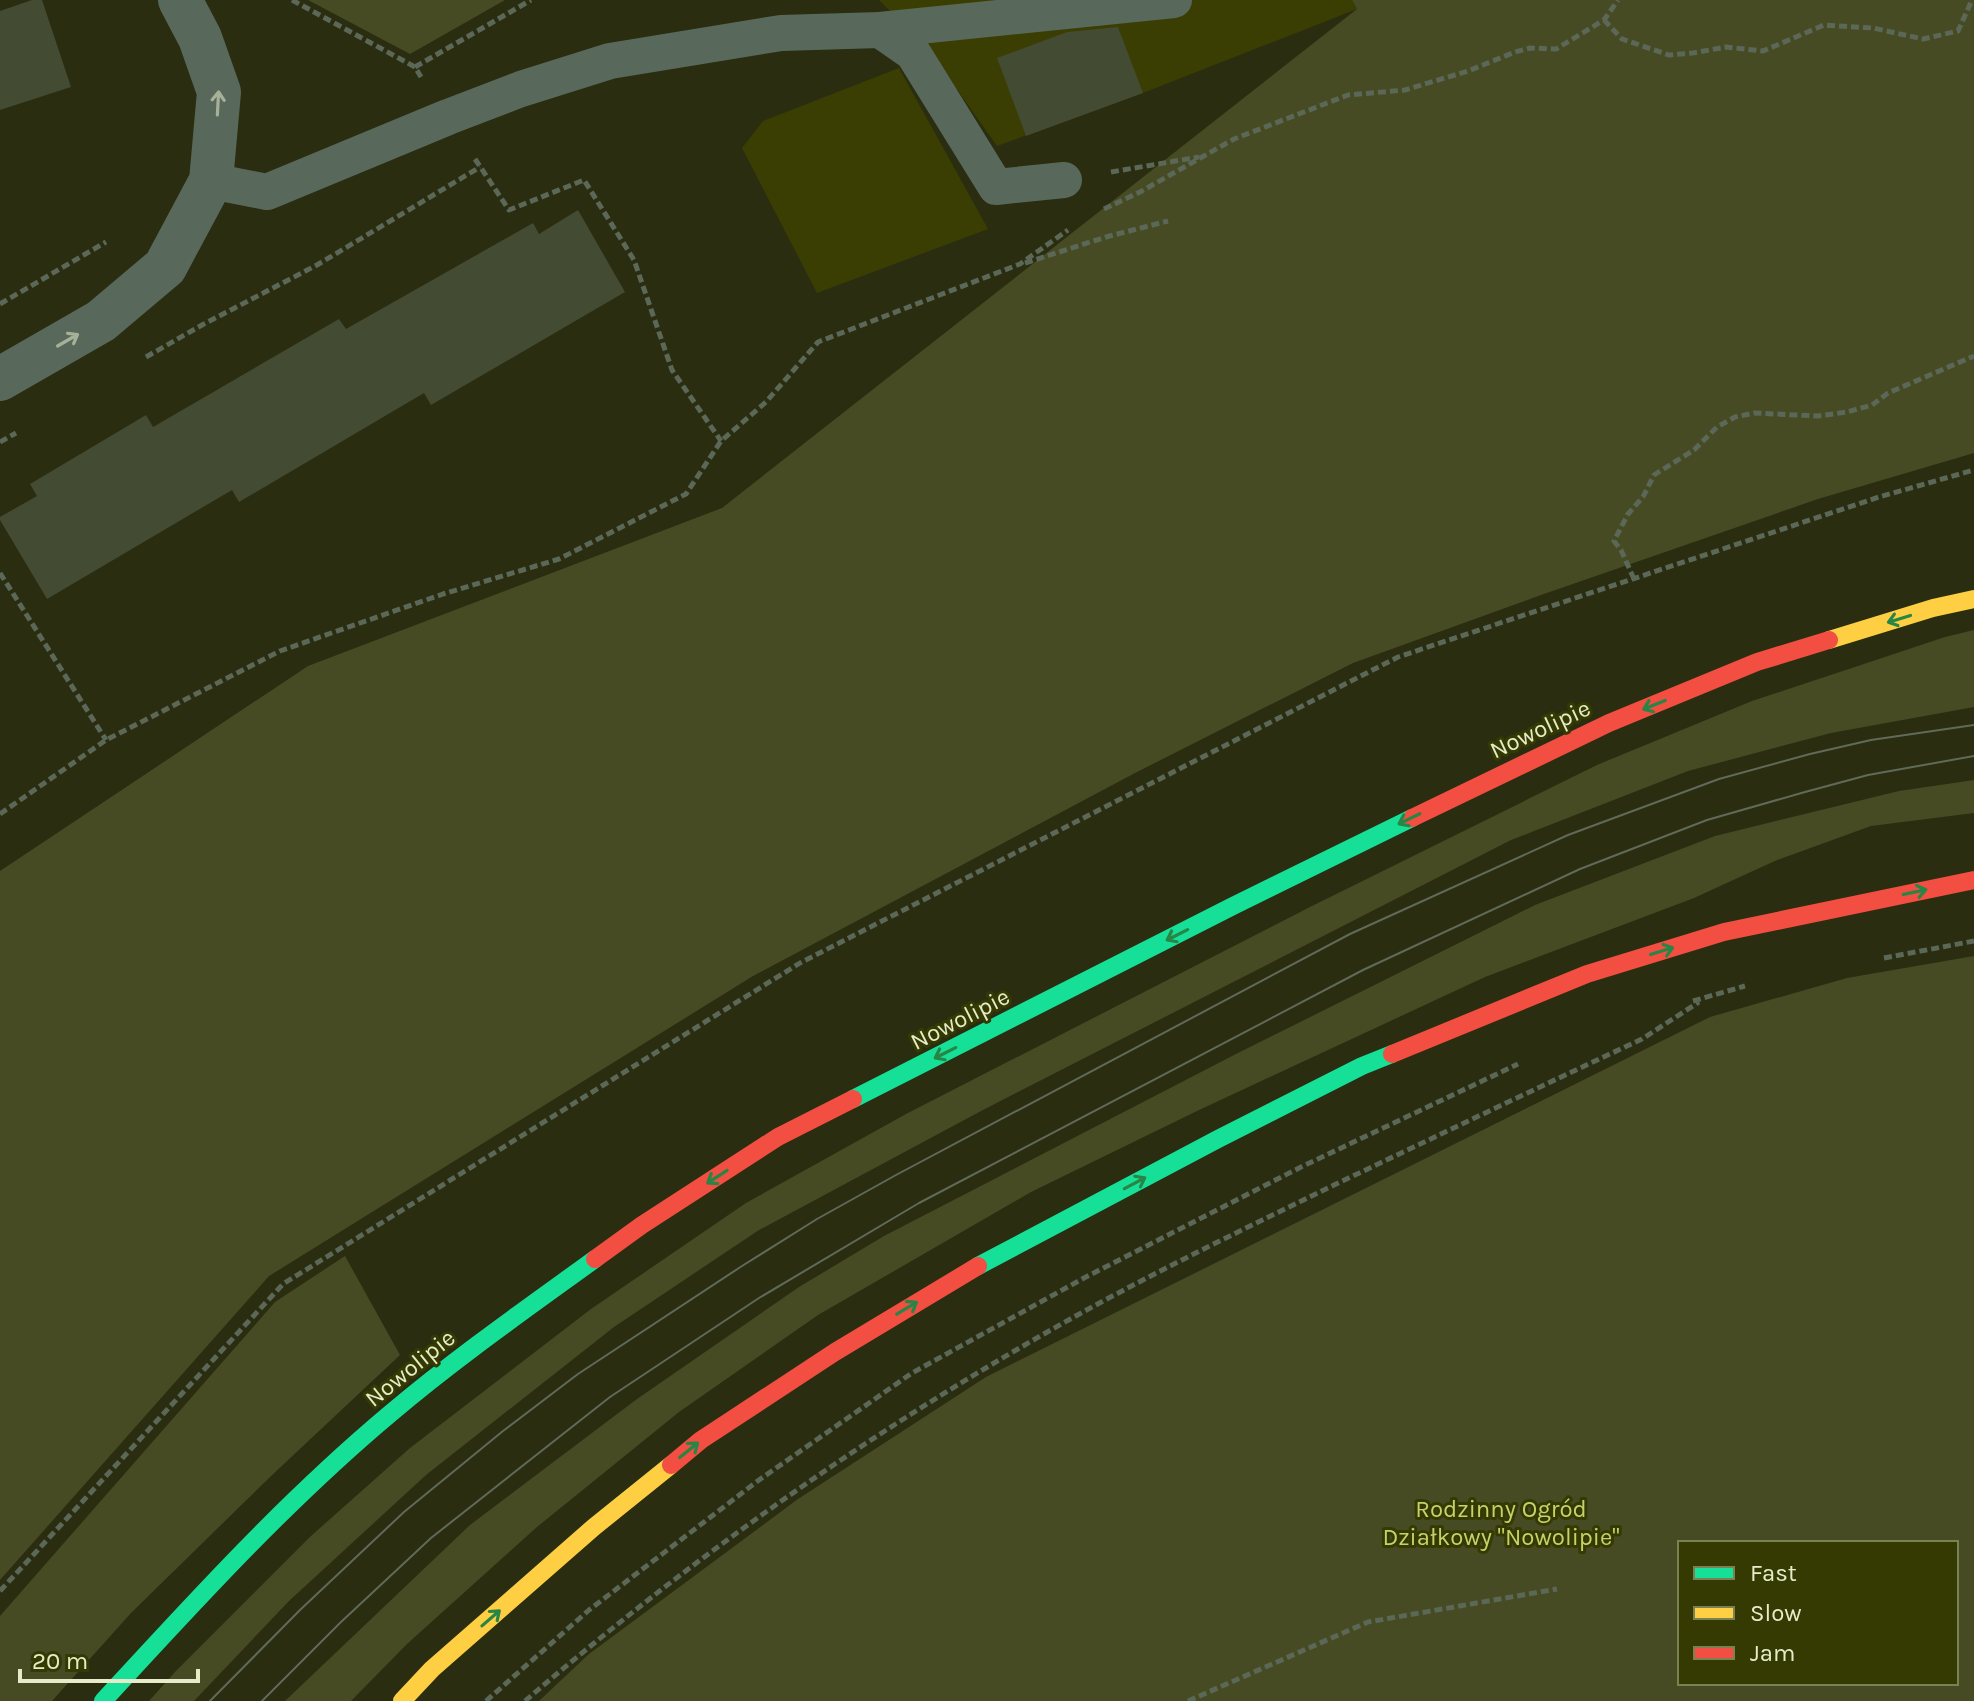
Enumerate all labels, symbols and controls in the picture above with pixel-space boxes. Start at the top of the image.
one-way arrow [210,90,225,117]
one-way arrow [56,332,79,348]
one-way arrow [1886,612,1912,627]
street label: Nowolipie [1485,694,1595,764]
one-way arrow [1642,699,1667,713]
one-way arrow [1398,812,1422,828]
one-way arrow [1901,884,1927,899]
one-way arrow [1165,928,1189,944]
one-way arrow [1648,943,1674,958]
street label: Nowolipie [906,982,1014,1056]
one-way arrow [933,1046,957,1061]
one-way arrow [706,1169,728,1185]
one-way arrow [1122,1175,1146,1190]
one-way arrow [895,1300,918,1316]
street label: Nowolipie [359,1323,461,1413]
one-way arrow [678,1441,699,1459]
park label: Rodzinny Ogród Działkowy "Nowolipie" [1382,1495,1620,1551]
legend [1678,1541,1958,1685]
text: Fast [1750,1559,1797,1587]
text: Slow [1750,1599,1802,1627]
one-way arrow [480,1609,500,1627]
scale bar [20,1633,198,1683]
text: Jam [1750,1639,1795,1667]
text: 20 m [32,1647,88,1675]

